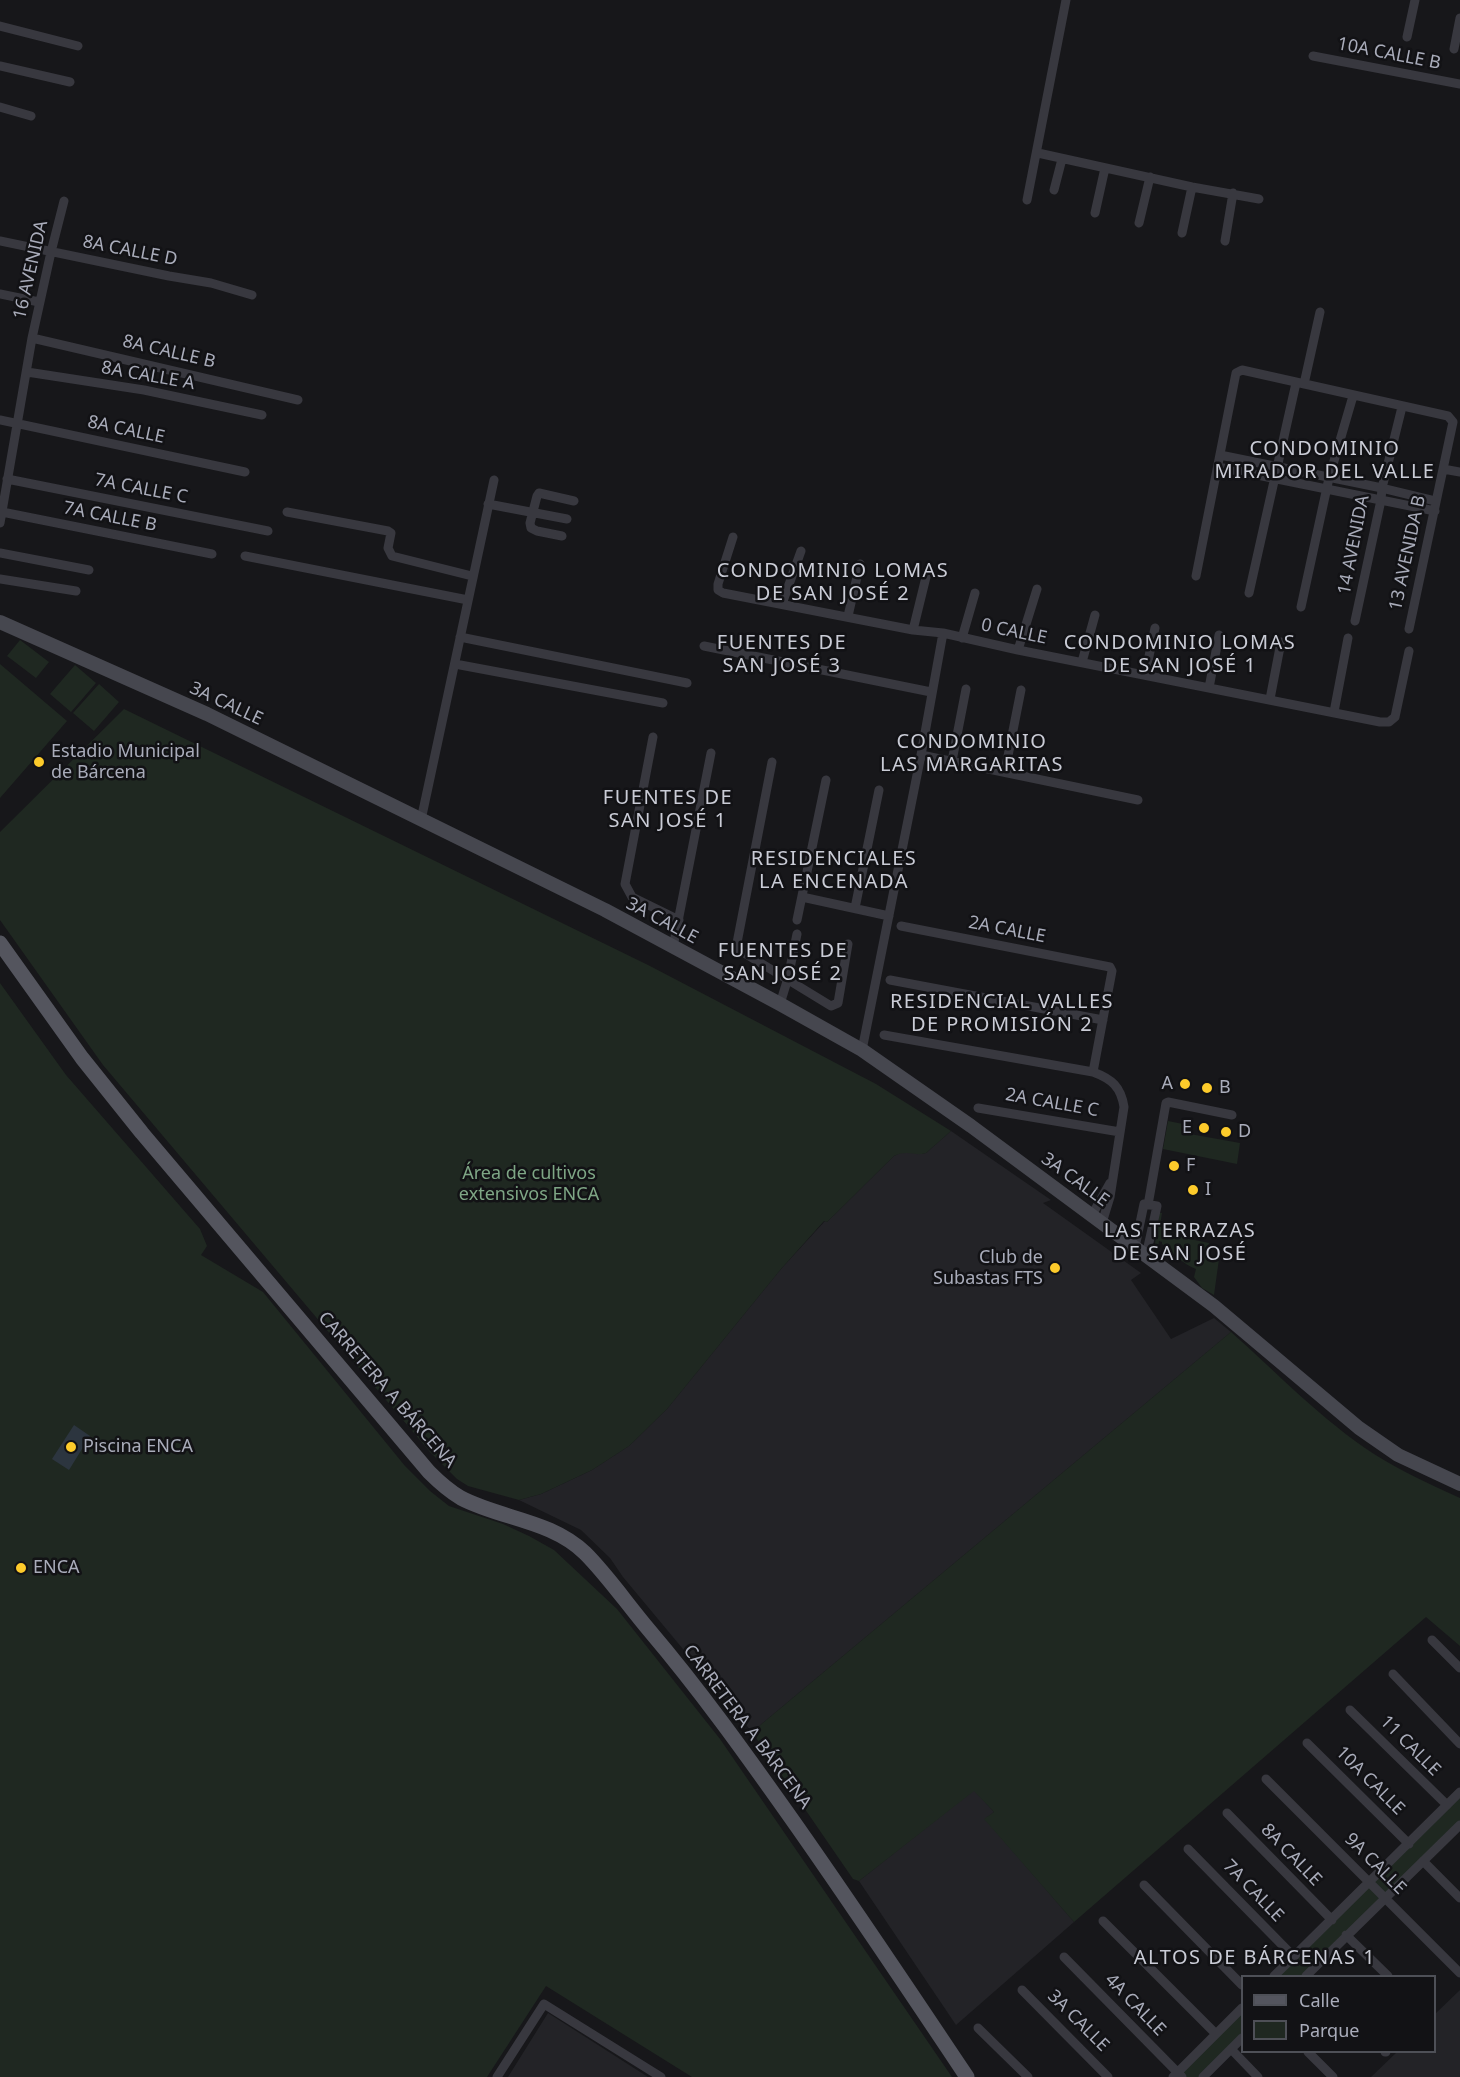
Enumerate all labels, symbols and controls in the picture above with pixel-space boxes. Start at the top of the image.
street label: 10A CALLE B [1335,33,1443,75]
street label: 16 AVENIDA [9,218,53,322]
street label: 8A CALLE D [81,231,179,271]
street label: 8A CALLE B [120,331,218,373]
street label: 8A CALLE A [100,357,196,395]
street label: 8A CALLE [85,411,167,449]
district label: CONDOMINIO MIRADOR DEL VALLE [1215,437,1435,484]
street label: 7A CALLE C [93,469,189,509]
street label: 14 AVENIDA [1334,493,1374,597]
street label: 13 AVENIDA B [1385,493,1431,613]
street label: 7A CALLE B [62,497,158,537]
district label: CONDOMINIO LOMAS DE SAN JOSÉ 2 [717,559,949,606]
street label: 0 CALLE [979,614,1049,650]
district label: FUENTES DE SAN JOSÉ 3 [717,631,847,678]
district label: CONDOMINIO LOMAS DE SAN JOSÉ 1 [1064,631,1296,678]
street label: 3A CALLE [186,678,266,730]
district label: CONDOMINIO LAS MARGARITAS [880,730,1064,777]
place label: Estadio Municipal de Bárcena [51,741,200,783]
marker: Estadio Municipal de Bárcena [32,755,46,769]
district label: FUENTES DE SAN JOSÉ 1 [603,786,733,833]
district label: RESIDENCIALES LA ENCENADA [751,847,917,894]
street label: 3A CALLE [622,893,702,949]
street label: 2A CALLE [967,912,1047,948]
district label: FUENTES DE SAN JOSÉ 2 [718,939,848,986]
district label: RESIDENCIAL VALLES DE PROMISIÓN 2 [890,990,1114,1037]
place label: A [1161,1073,1173,1095]
marker: A [1178,1077,1192,1091]
place label: B [1219,1077,1231,1099]
marker: B [1200,1081,1214,1095]
street label: 2A CALLE C [1004,1084,1100,1122]
place label: E [1182,1117,1192,1139]
marker: E [1197,1121,1211,1135]
place label: D [1238,1121,1251,1143]
marker: D [1219,1125,1233,1139]
street label: 3A CALLE [1037,1148,1113,1212]
place label: F [1186,1155,1195,1177]
marker: F [1167,1159,1181,1173]
park label: Área de cultivos extensivos ENCA [459,1163,599,1206]
place label: I [1205,1179,1211,1201]
marker: I [1186,1183,1200,1197]
district label: LAS TERRAZAS DE SAN JOSÉ [1104,1219,1256,1266]
place label: Club de Subastas FTS [933,1247,1043,1290]
marker: Club de Subastas FTS [1048,1261,1062,1275]
street label: CARRETERA A BÁRCENA [313,1308,461,1472]
place label: Piscina ENCA [83,1436,193,1458]
marker: Piscina ENCA [64,1440,78,1454]
place label: ENCA [33,1557,80,1579]
marker: ENCA [14,1561,28,1575]
street label: CARRETERA A BÁRCENA [678,1641,816,1813]
street label: 11 CALLE [1375,1711,1445,1781]
street label: 10A CALLE [1331,1742,1409,1820]
street label: 8A CALLE [1256,1819,1326,1891]
street label: 9A CALLE [1340,1829,1410,1899]
street label: 7A CALLE [1218,1855,1288,1927]
district label: ALTOS DE BÁRCENAS 1 [1134,1946,1376,1970]
street label: 4A CALLE [1100,1969,1170,2041]
legend [1241,1975,1436,2053]
street label: 3A CALLE [1043,1986,1113,2056]
text: Calle [1299,1988,1340,2012]
text: Parque [1299,2018,1359,2042]

